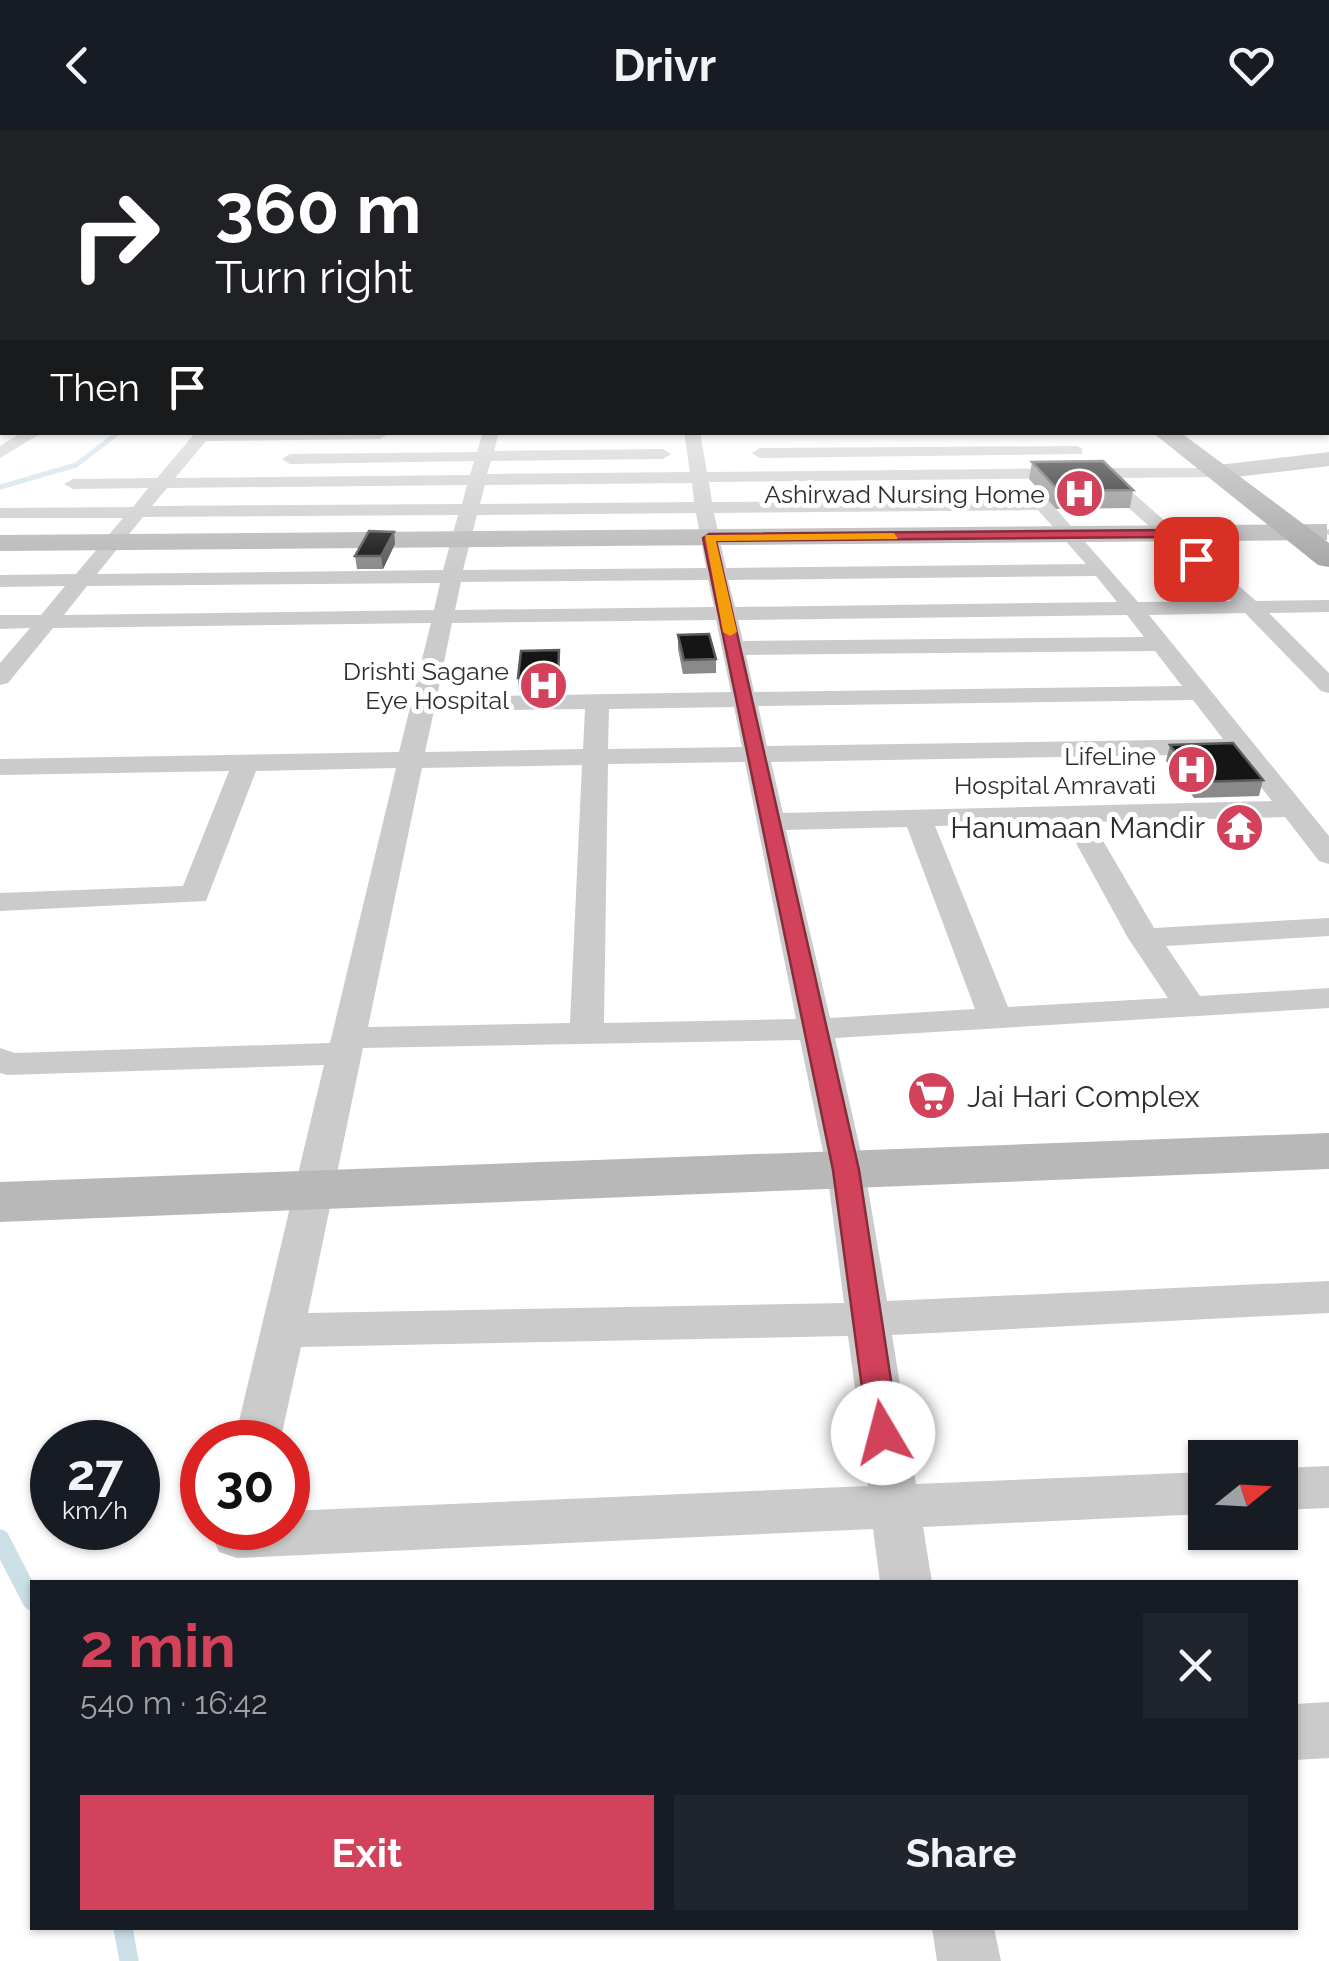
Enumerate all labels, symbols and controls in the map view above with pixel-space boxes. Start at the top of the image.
icon: back [50,38,105,93]
icon: heart [1224,38,1279,93]
text: Drivr [613,39,716,92]
text: 360 m [215,167,422,249]
icon: right [50,170,180,300]
text: Turn right [215,251,413,304]
icon: arrive [160,360,215,415]
text: Then [50,365,140,410]
hospital icon: Ashirwad Nursing Home [1054,468,1106,520]
place label: Ashirwad Nursing Home [764,479,1045,509]
pin [1154,517,1239,602]
icon: arrive [1169,532,1224,587]
place label: Drishti Sagane Eye Hospital [343,656,509,715]
hospital icon: Drishti Sagane Eye Hospital [518,659,570,711]
place label: LifeLine Hospital Amravati [954,741,1156,800]
hospital icon: LifeLine Hospital Amravati [1165,744,1217,796]
temple icon: Hanumaan Mandir [1214,801,1266,853]
place label: Hanumaan Mandir [950,810,1205,845]
supermarket icon: Jai Hari Complex [906,1070,958,1122]
place label: Jai Hari Complex [967,1079,1200,1114]
position arrow [831,1381,935,1485]
speed limit sign: 30 [180,1420,310,1550]
north arrow [1188,1440,1298,1550]
map controls [1188,1440,1298,1550]
text: 27 [67,1443,123,1502]
text: km/h [62,1495,128,1525]
text: 2 min [80,1611,236,1681]
button: close [1143,1613,1248,1718]
text: 540 m · 16:42 [80,1684,268,1721]
button: Exit [80,1795,654,1910]
button: Share [674,1795,1248,1910]

